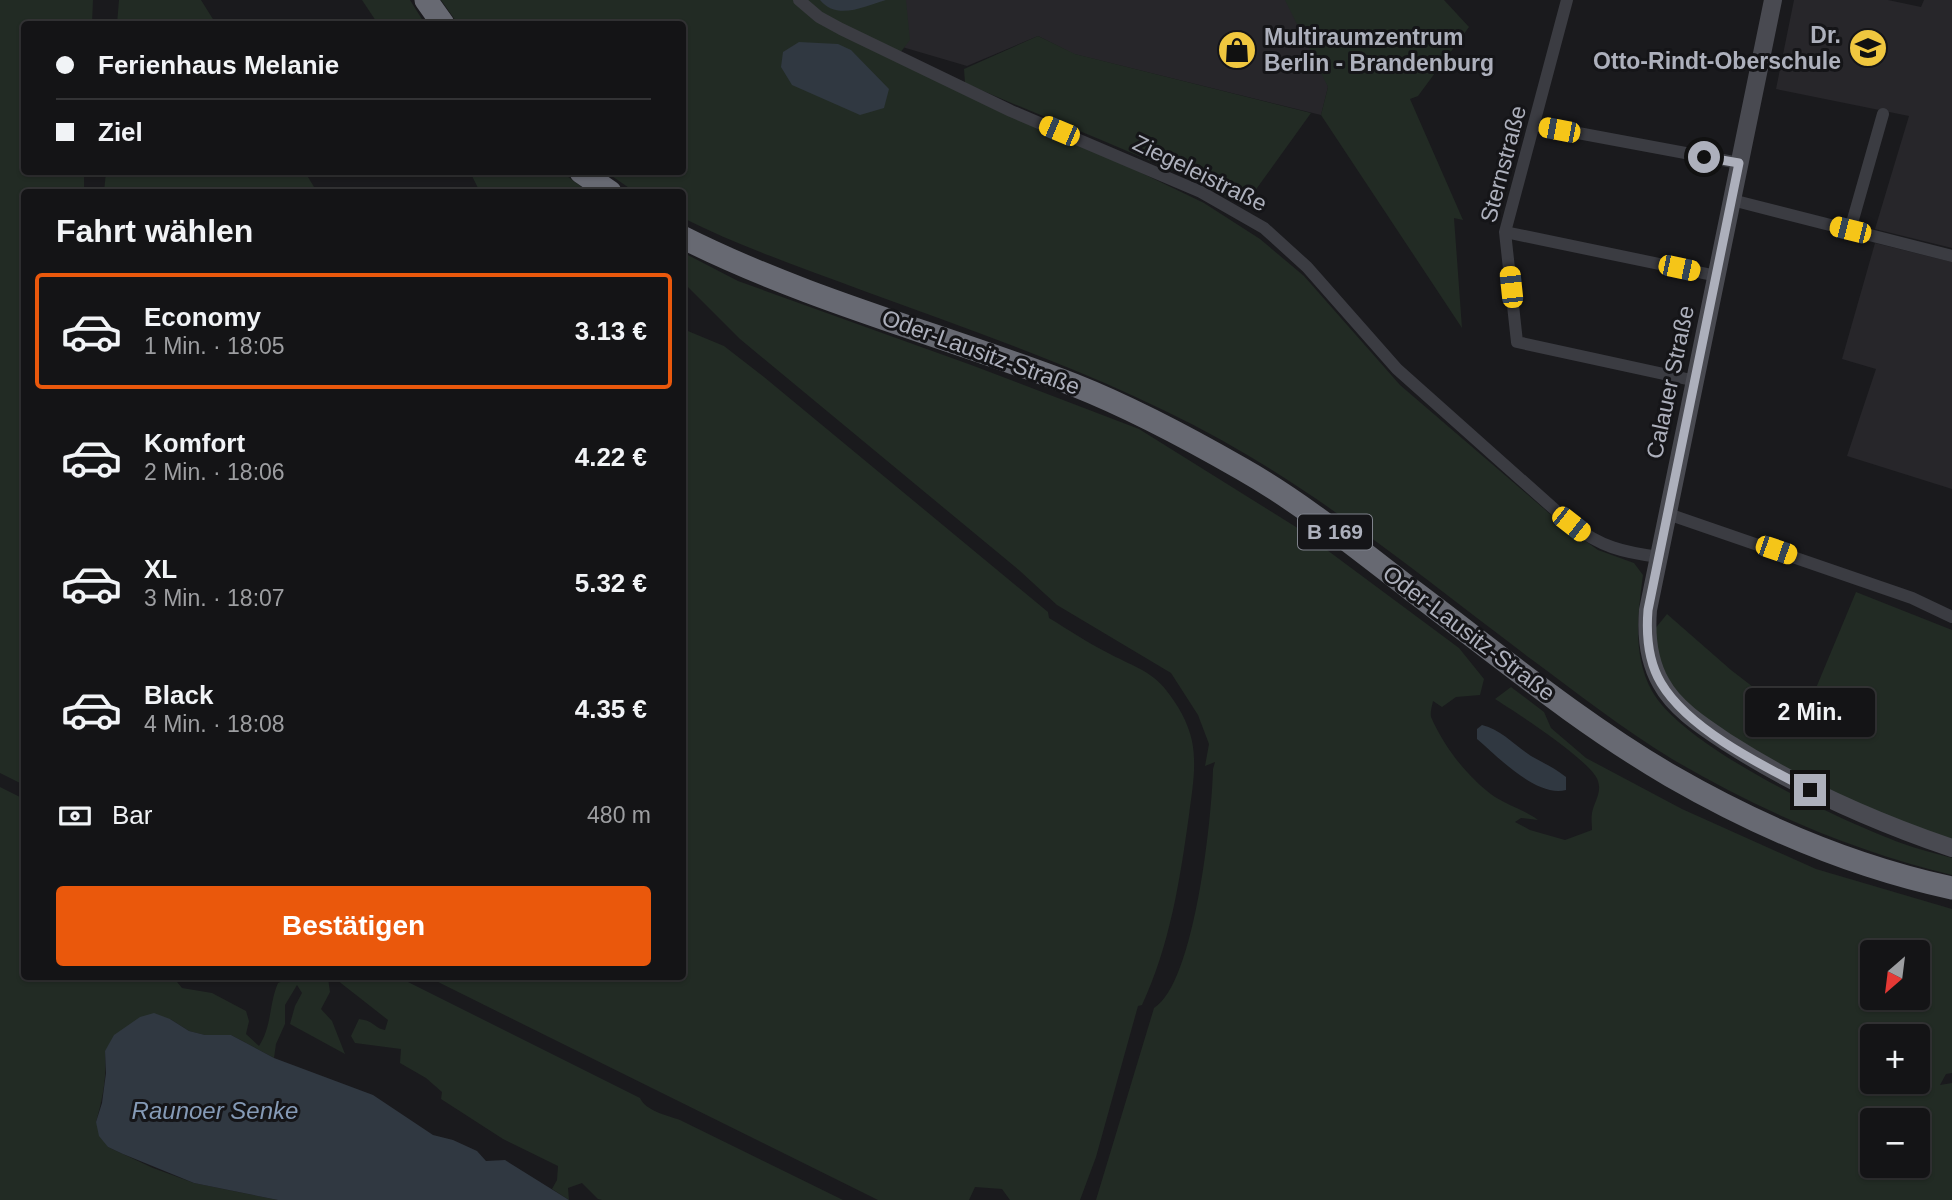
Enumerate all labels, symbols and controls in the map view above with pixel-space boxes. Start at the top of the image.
place label: Dr. Otto-Rindt-Oberschule [1593,22,1841,74]
place label: Multiraumzentrum Berlin - Brandenburg [1264,24,1494,76]
school or university icon: Dr. Otto-Rindt-Oberschule [1847,27,1889,69]
shop icon: Multiraumzentrum Berlin - Brandenburg [1216,29,1258,71]
text: Ferienhaus Melanie [98,50,339,80]
street label: Sternstraße [1475,103,1531,225]
car [1036,113,1083,149]
car [1537,116,1582,144]
text: Ziel [98,117,143,147]
street label: Ziegeleistraße [1129,129,1271,217]
route start [1688,141,1720,173]
text: Fahrt wählen [56,213,253,249]
car [1828,215,1873,245]
car [1657,253,1702,283]
car [1499,265,1524,309]
icon: car [60,300,123,363]
text: Economy [144,302,261,332]
street label: Calauer Straße [1641,303,1699,461]
street label: Oder-Lausitz-Straße [879,304,1083,400]
text: 3.13 € [575,316,647,346]
text: 1 Min. · 18:05 [144,333,285,359]
icon: car [60,426,123,489]
text: Komfort [144,428,245,458]
text: 4.22 € [575,442,647,472]
text: 2 Min. · 18:06 [144,459,285,485]
car [1548,503,1595,545]
road number: B 169 [1298,514,1372,550]
car [1753,533,1800,567]
icon: car [60,552,123,615]
text: XL [144,554,177,584]
street label: Oder-Lausitz-Straße [1378,560,1560,706]
text: 5.32 € [575,568,647,598]
text: 3 Min. · 18:07 [144,585,285,611]
icon: car [60,678,123,741]
text: Black [144,680,213,710]
callout: 2 Min. [1745,688,1875,738]
text: 4.35 € [575,694,647,724]
text: 2 Min. [1777,699,1843,725]
text: 4 Min. · 18:08 [144,711,285,737]
route end [1794,774,1826,806]
icon: cash [56,797,94,835]
text: Bar [112,800,152,830]
text: 480 m [587,802,651,828]
button: Bestätigen [56,886,651,966]
north arrow [1860,940,1930,1010]
map controls [1860,940,1930,1178]
button: + [1860,1024,1930,1094]
water label: Raunoer Senke [132,1097,298,1124]
button: − [1860,1108,1930,1178]

